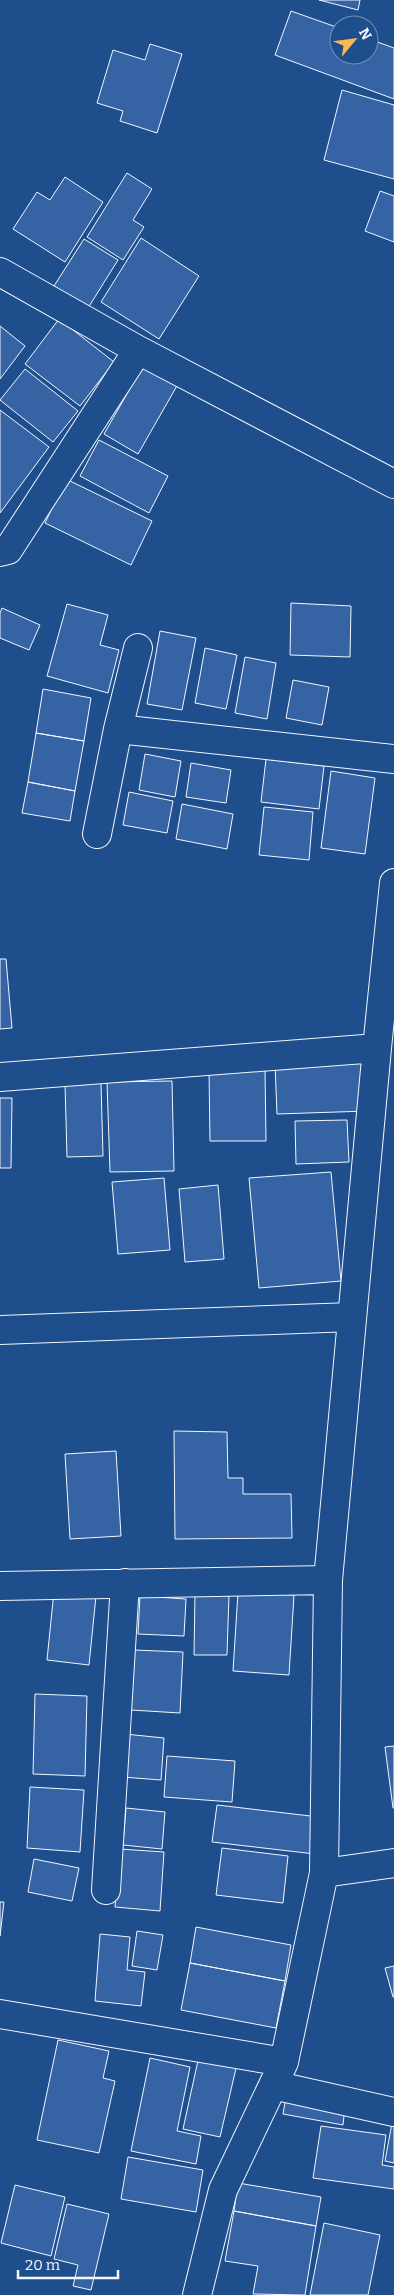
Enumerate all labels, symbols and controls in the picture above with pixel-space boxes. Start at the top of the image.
north arrow [329,15,379,65]
text: N [355,25,375,43]
scale bar [18,2248,118,2280]
text: 20 m [25,2256,61,2274]

